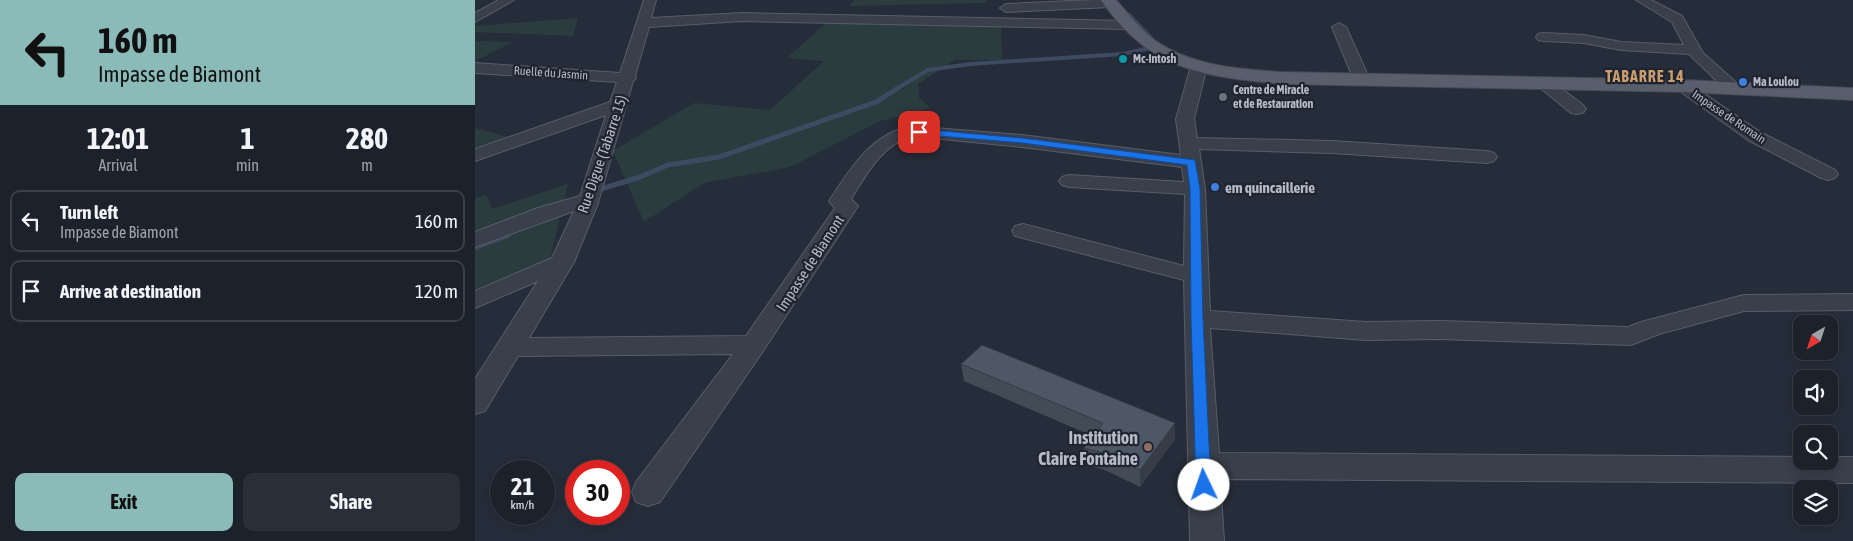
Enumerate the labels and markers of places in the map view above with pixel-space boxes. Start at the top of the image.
place label: Mc-Intosh [1133,52,1177,66]
marker: Mc-Intosh [1117,53,1129,65]
place label: Ma Loulou [1753,75,1799,89]
marker: Ma Loulou [1737,76,1749,88]
place label: Centre de Miracle et de Restauration [1233,83,1314,111]
marker: Centre de Miracle et de Restauration [1217,91,1229,103]
pin [898,111,940,153]
place label: em quincaillerie [1225,179,1315,196]
marker: em quincaillerie [1209,181,1221,193]
place label: Institution Claire Fontaine [1038,427,1138,469]
marker: Institution Claire Fontaine [1142,441,1154,453]

